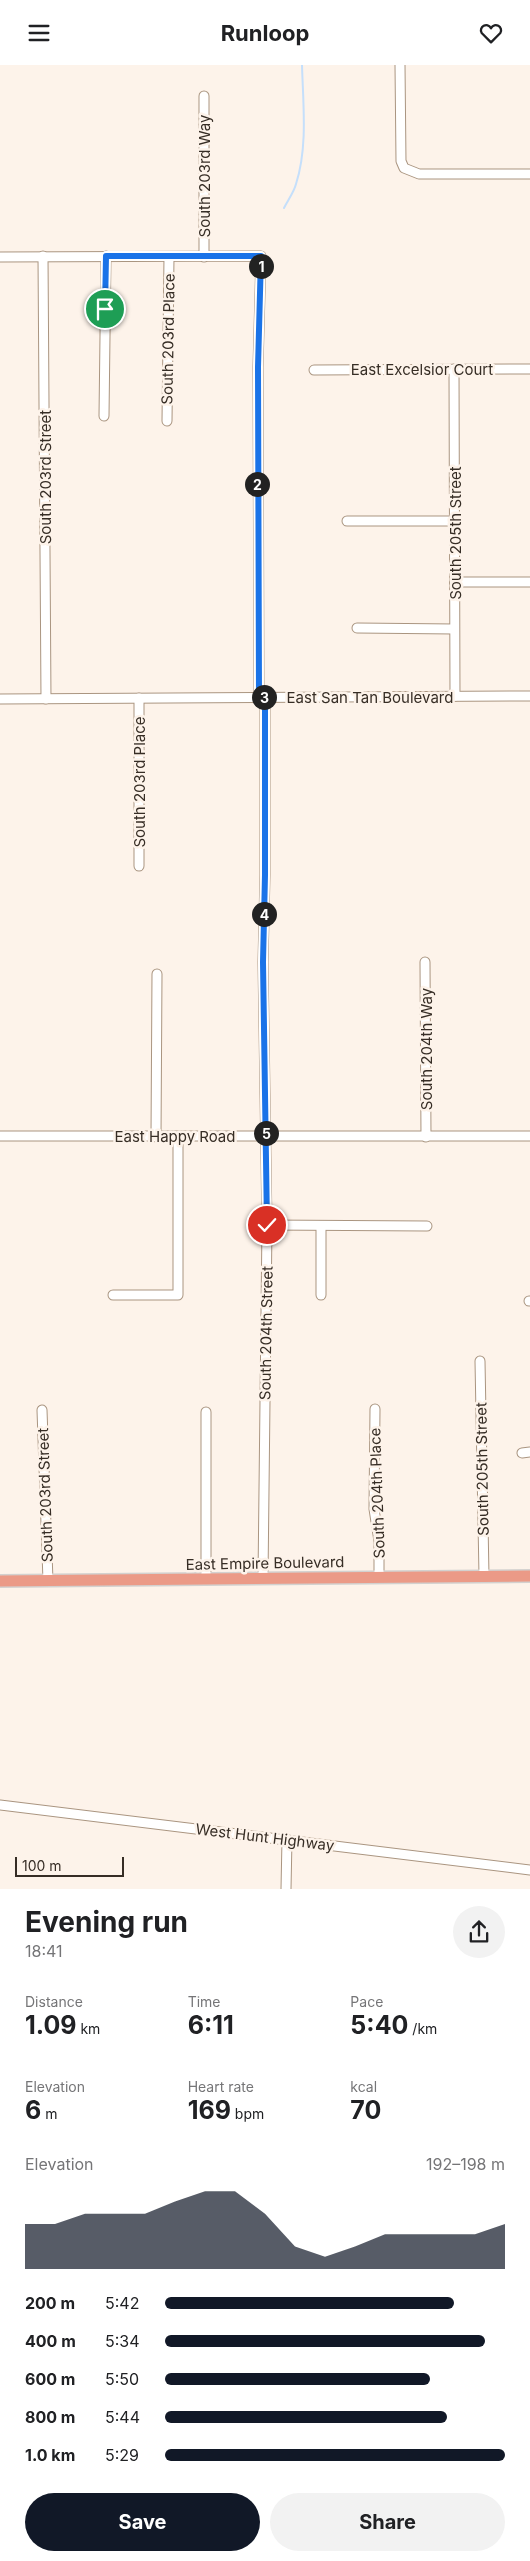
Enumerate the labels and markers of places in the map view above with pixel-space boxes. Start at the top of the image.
pin: 1 [248,253,274,279]
pin [84,288,126,330]
pin: 2 [244,471,270,497]
pin: 3 [252,685,276,709]
pin: 4 [252,901,276,927]
pin: 5 [254,1121,278,1145]
pin [246,1204,288,1246]

